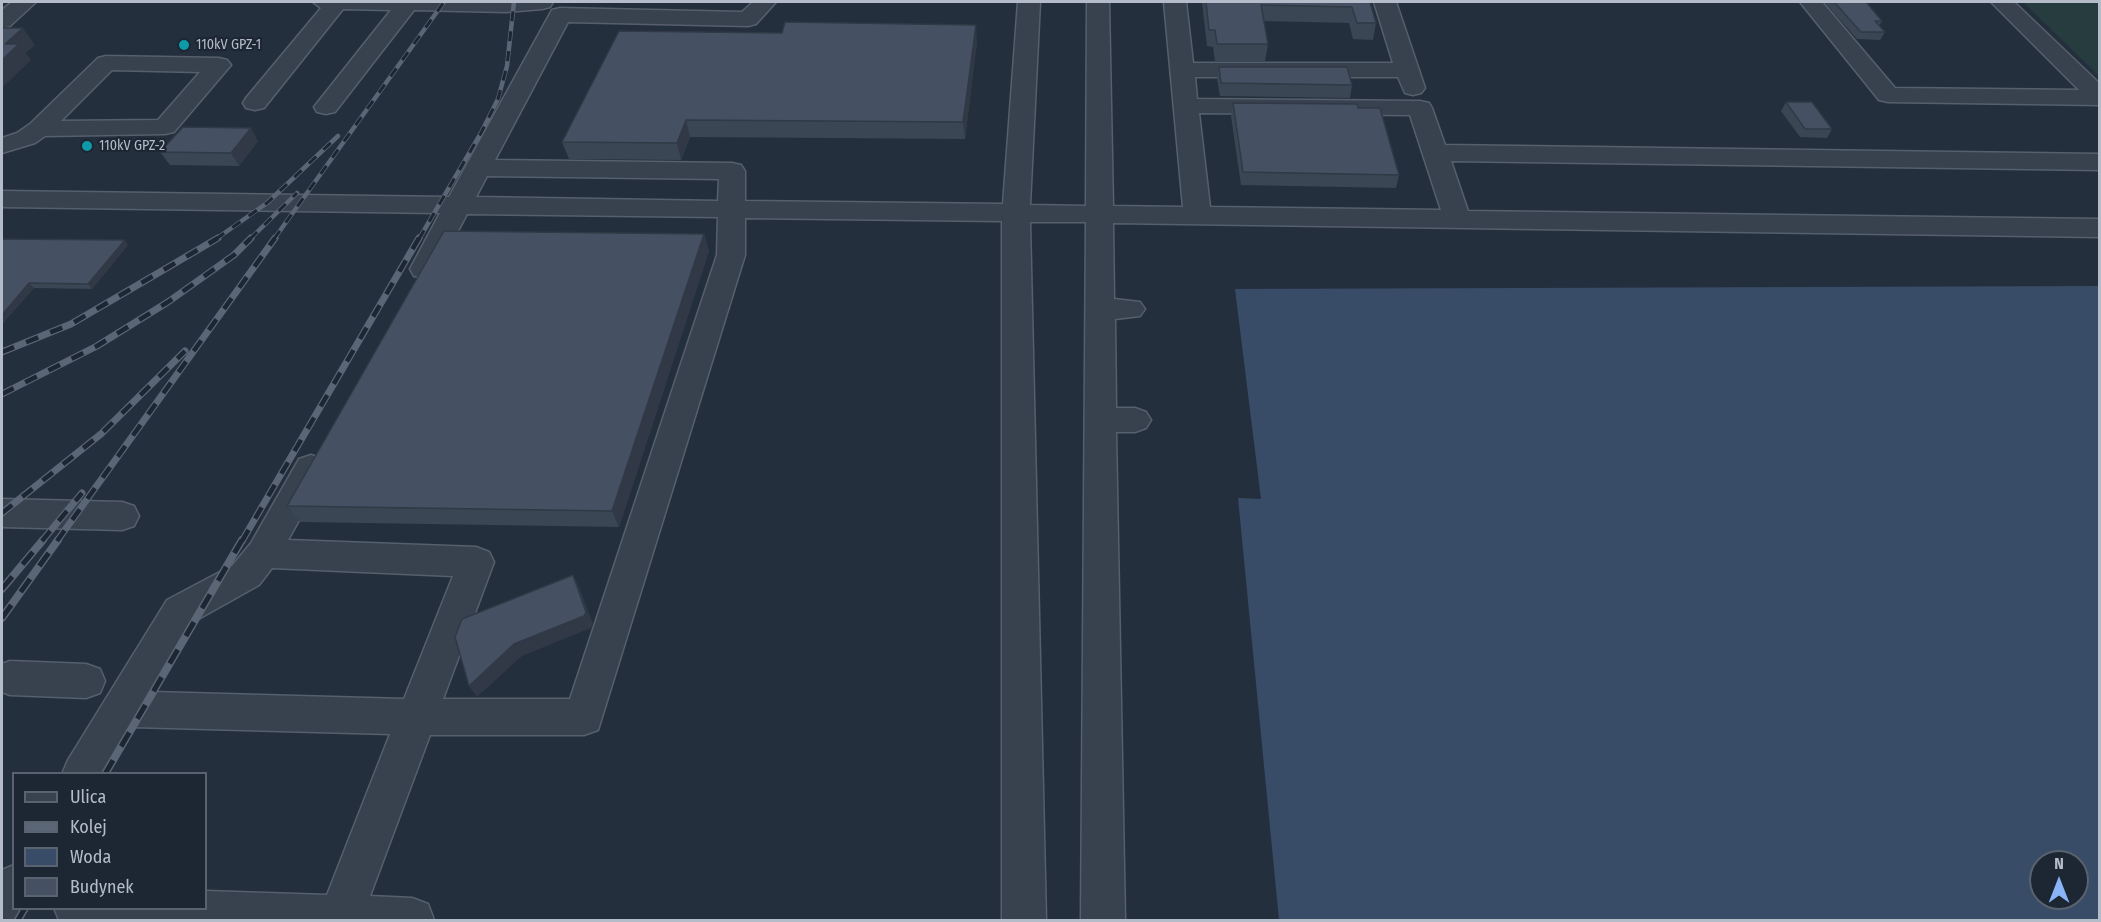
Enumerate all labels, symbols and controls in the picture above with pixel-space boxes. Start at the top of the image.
place label: 110kV GPZ-1 [196,37,261,53]
marker: 110kV GPZ-1 [177,38,191,52]
place label: 110kV GPZ-2 [99,138,165,154]
marker: 110kV GPZ-2 [80,139,94,153]
legend [12,772,207,910]
text: Ulica [70,786,106,808]
text: Kolej [70,816,107,838]
text: Woda [70,846,111,868]
north arrow [2029,850,2089,910]
text: N [2054,854,2064,873]
text: Budynek [70,876,134,898]

